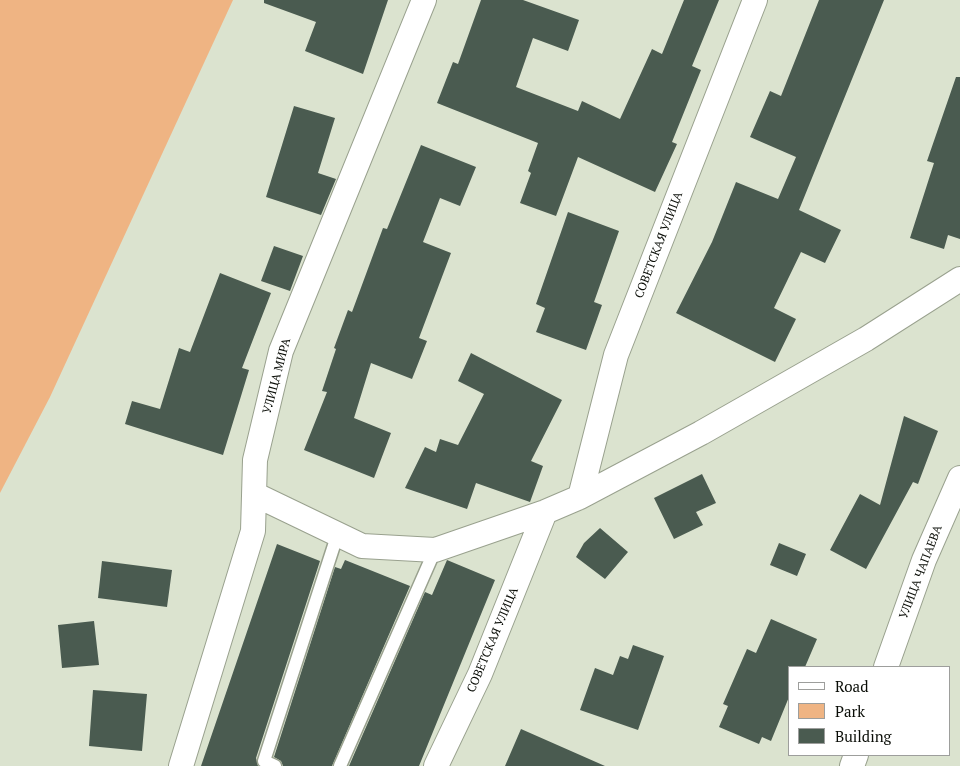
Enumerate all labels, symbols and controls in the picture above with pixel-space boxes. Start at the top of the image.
street label: СОВЕТСКАЯ УЛИЦА [632,190,686,300]
street label: УЛИЦА МИРА [260,337,294,415]
street label: УЛИЦА ЧАПАЕВА [896,523,946,621]
street label: СОВЕТСКАЯ УЛИЦА [464,585,522,695]
legend [788,666,950,756]
text: Road [835,676,868,696]
text: Park [835,701,865,721]
text: Building [835,726,892,746]

